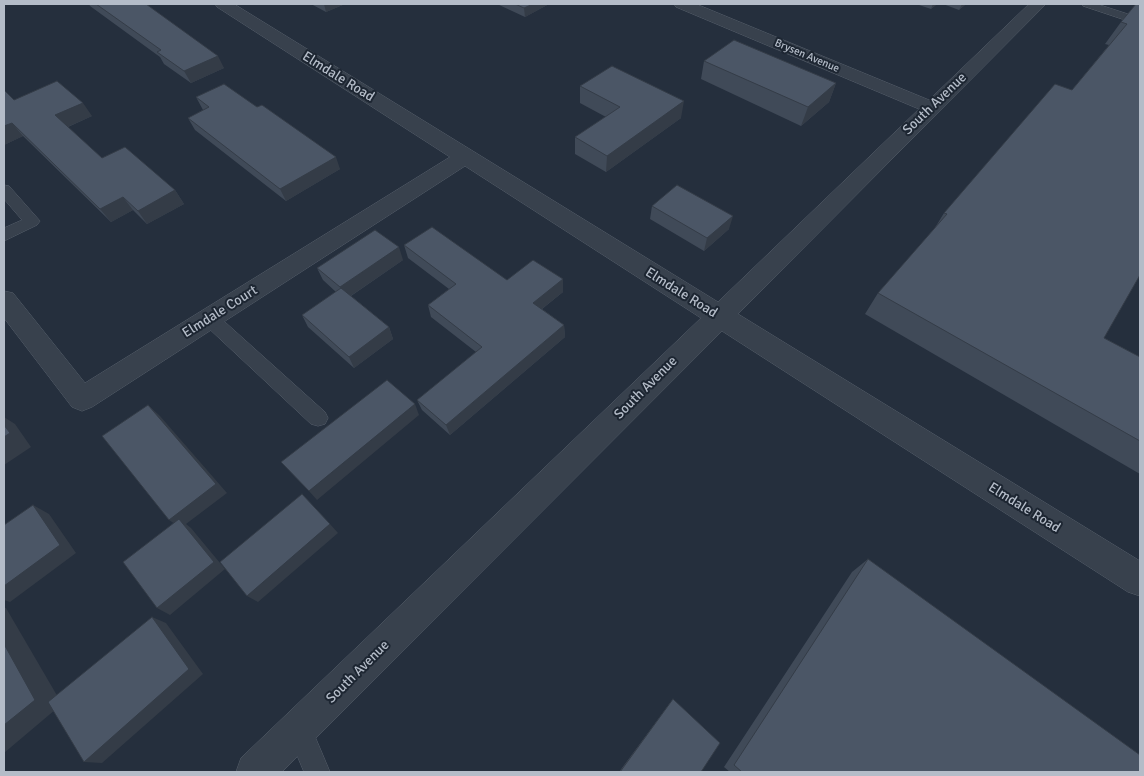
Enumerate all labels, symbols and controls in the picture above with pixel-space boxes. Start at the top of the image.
street label: Brysen Avenue [773,36,841,76]
street label: Elmdale Road [299,48,377,106]
street label: South Avenue [900,69,970,139]
street label: Elmdale Road [642,264,720,322]
street label: Elmdale Court [179,282,261,342]
street label: South Avenue [611,353,681,423]
street label: Elmdale Road [985,479,1063,537]
street label: South Avenue [323,637,393,707]

